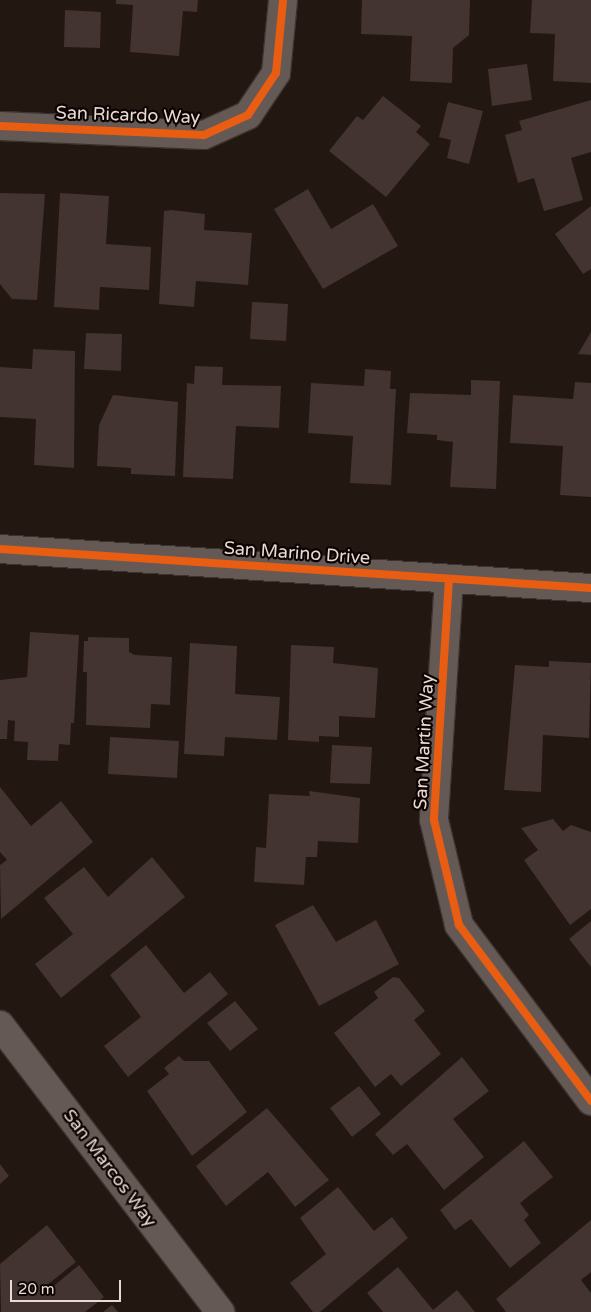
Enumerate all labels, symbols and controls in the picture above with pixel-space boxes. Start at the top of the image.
street label: San Ricardo Way [55,102,201,128]
street label: San Marino Drive [223,537,371,569]
street label: San Martin Way [410,674,438,810]
street label: San Marcos Way [59,1105,161,1231]
scale bar [12,1270,124,1302]
text: 20 m [18,1280,55,1298]

